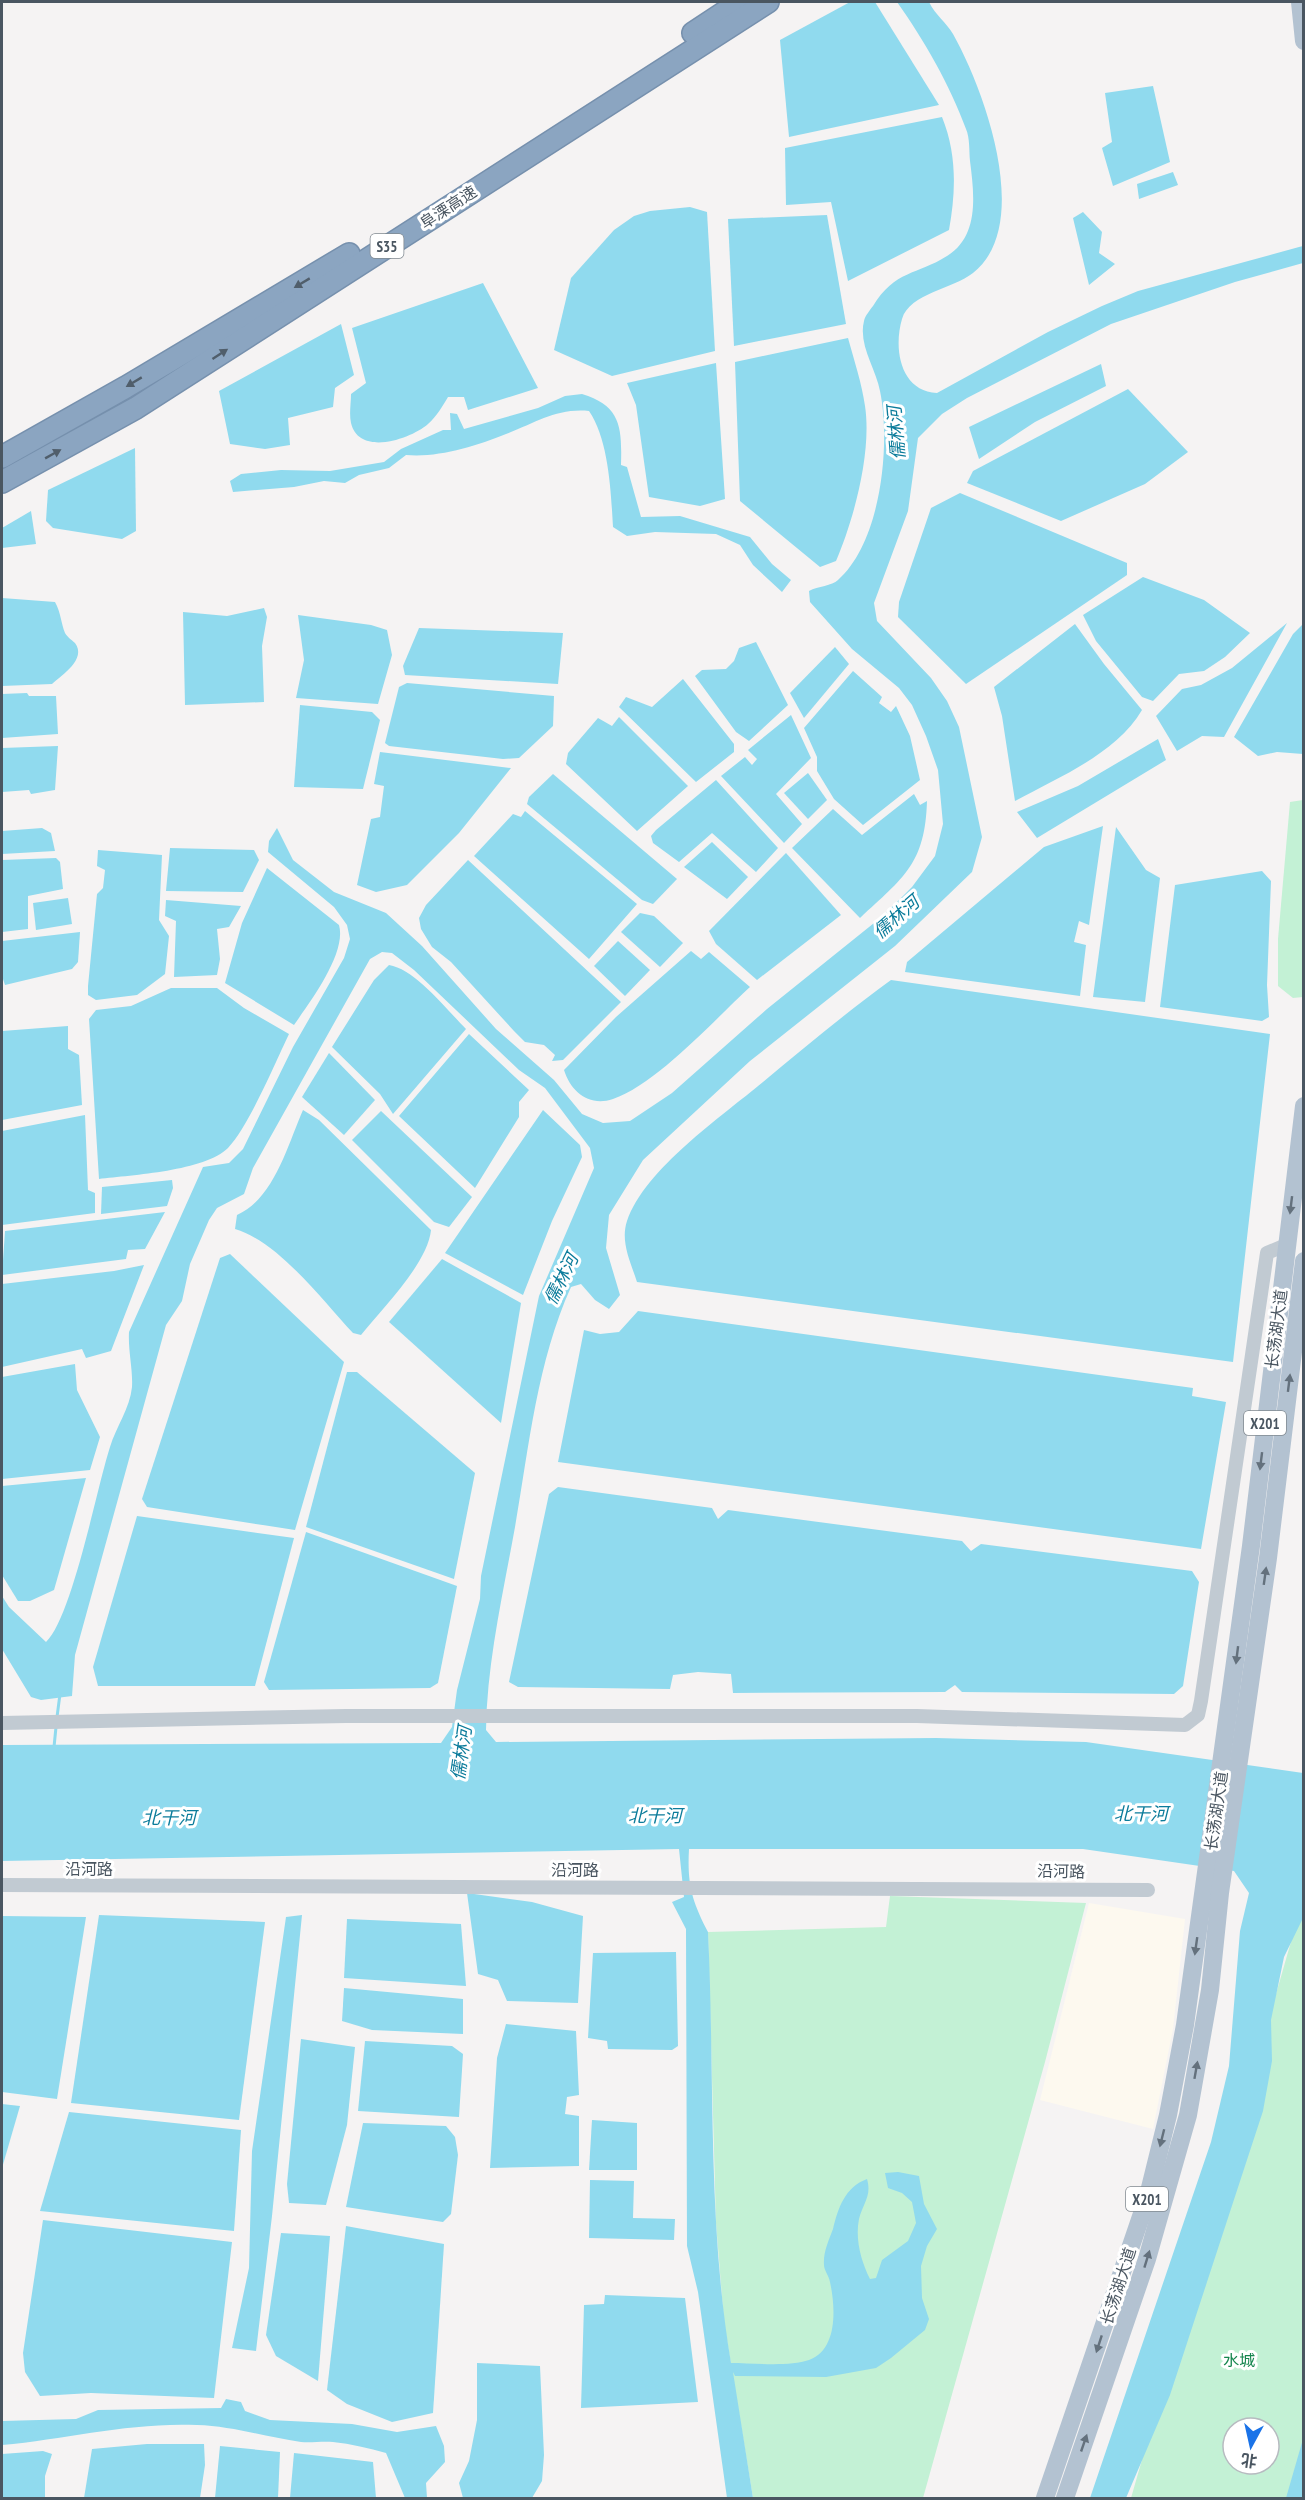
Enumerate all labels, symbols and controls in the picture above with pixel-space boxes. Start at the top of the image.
street label: 阜溧高速 [416,181,480,233]
road number: S35 [370,234,404,258]
one-way arrow [294,277,310,288]
one-way arrow [212,348,228,359]
one-way arrow [126,377,142,388]
water label: 儒林河 [882,402,910,461]
one-way arrow [44,449,61,459]
water label: 儒林河 [868,889,926,943]
one-way arrow [1287,1196,1296,1215]
water label: 儒林河 [539,1247,584,1308]
street label: 长荡湖大道 [1261,1288,1291,1370]
one-way arrow [1284,1373,1294,1392]
road number: X201 [1244,1411,1286,1435]
one-way arrow [1256,1452,1266,1471]
one-way arrow [1261,1567,1270,1586]
one-way arrow [1232,1646,1241,1665]
water label: 儒林河 [446,1722,477,1781]
street label: 长荡湖大道 [1201,1770,1231,1852]
water label: 北干河 [1114,1802,1171,1825]
water label: 北干河 [628,1804,685,1827]
water label: 北干河 [142,1806,199,1829]
street label: 沿河路 [65,1859,113,1879]
street label: 沿河路 [551,1860,599,1880]
street label: 沿河路 [1037,1861,1085,1881]
one-way arrow [1192,1937,1201,1956]
one-way arrow [1192,2060,1201,2079]
one-way arrow [1157,2129,1167,2147]
road number: X201 [1126,2187,1168,2211]
street label: 长荡湖大道 [1096,2245,1140,2327]
one-way arrow [1143,2250,1152,2268]
one-way arrow [1094,2335,1103,2353]
park label: 水城 [1223,2350,1255,2370]
north arrow [1221,2416,1281,2476]
one-way arrow [1080,2434,1090,2452]
text: 北 [1240,2450,1258,2472]

